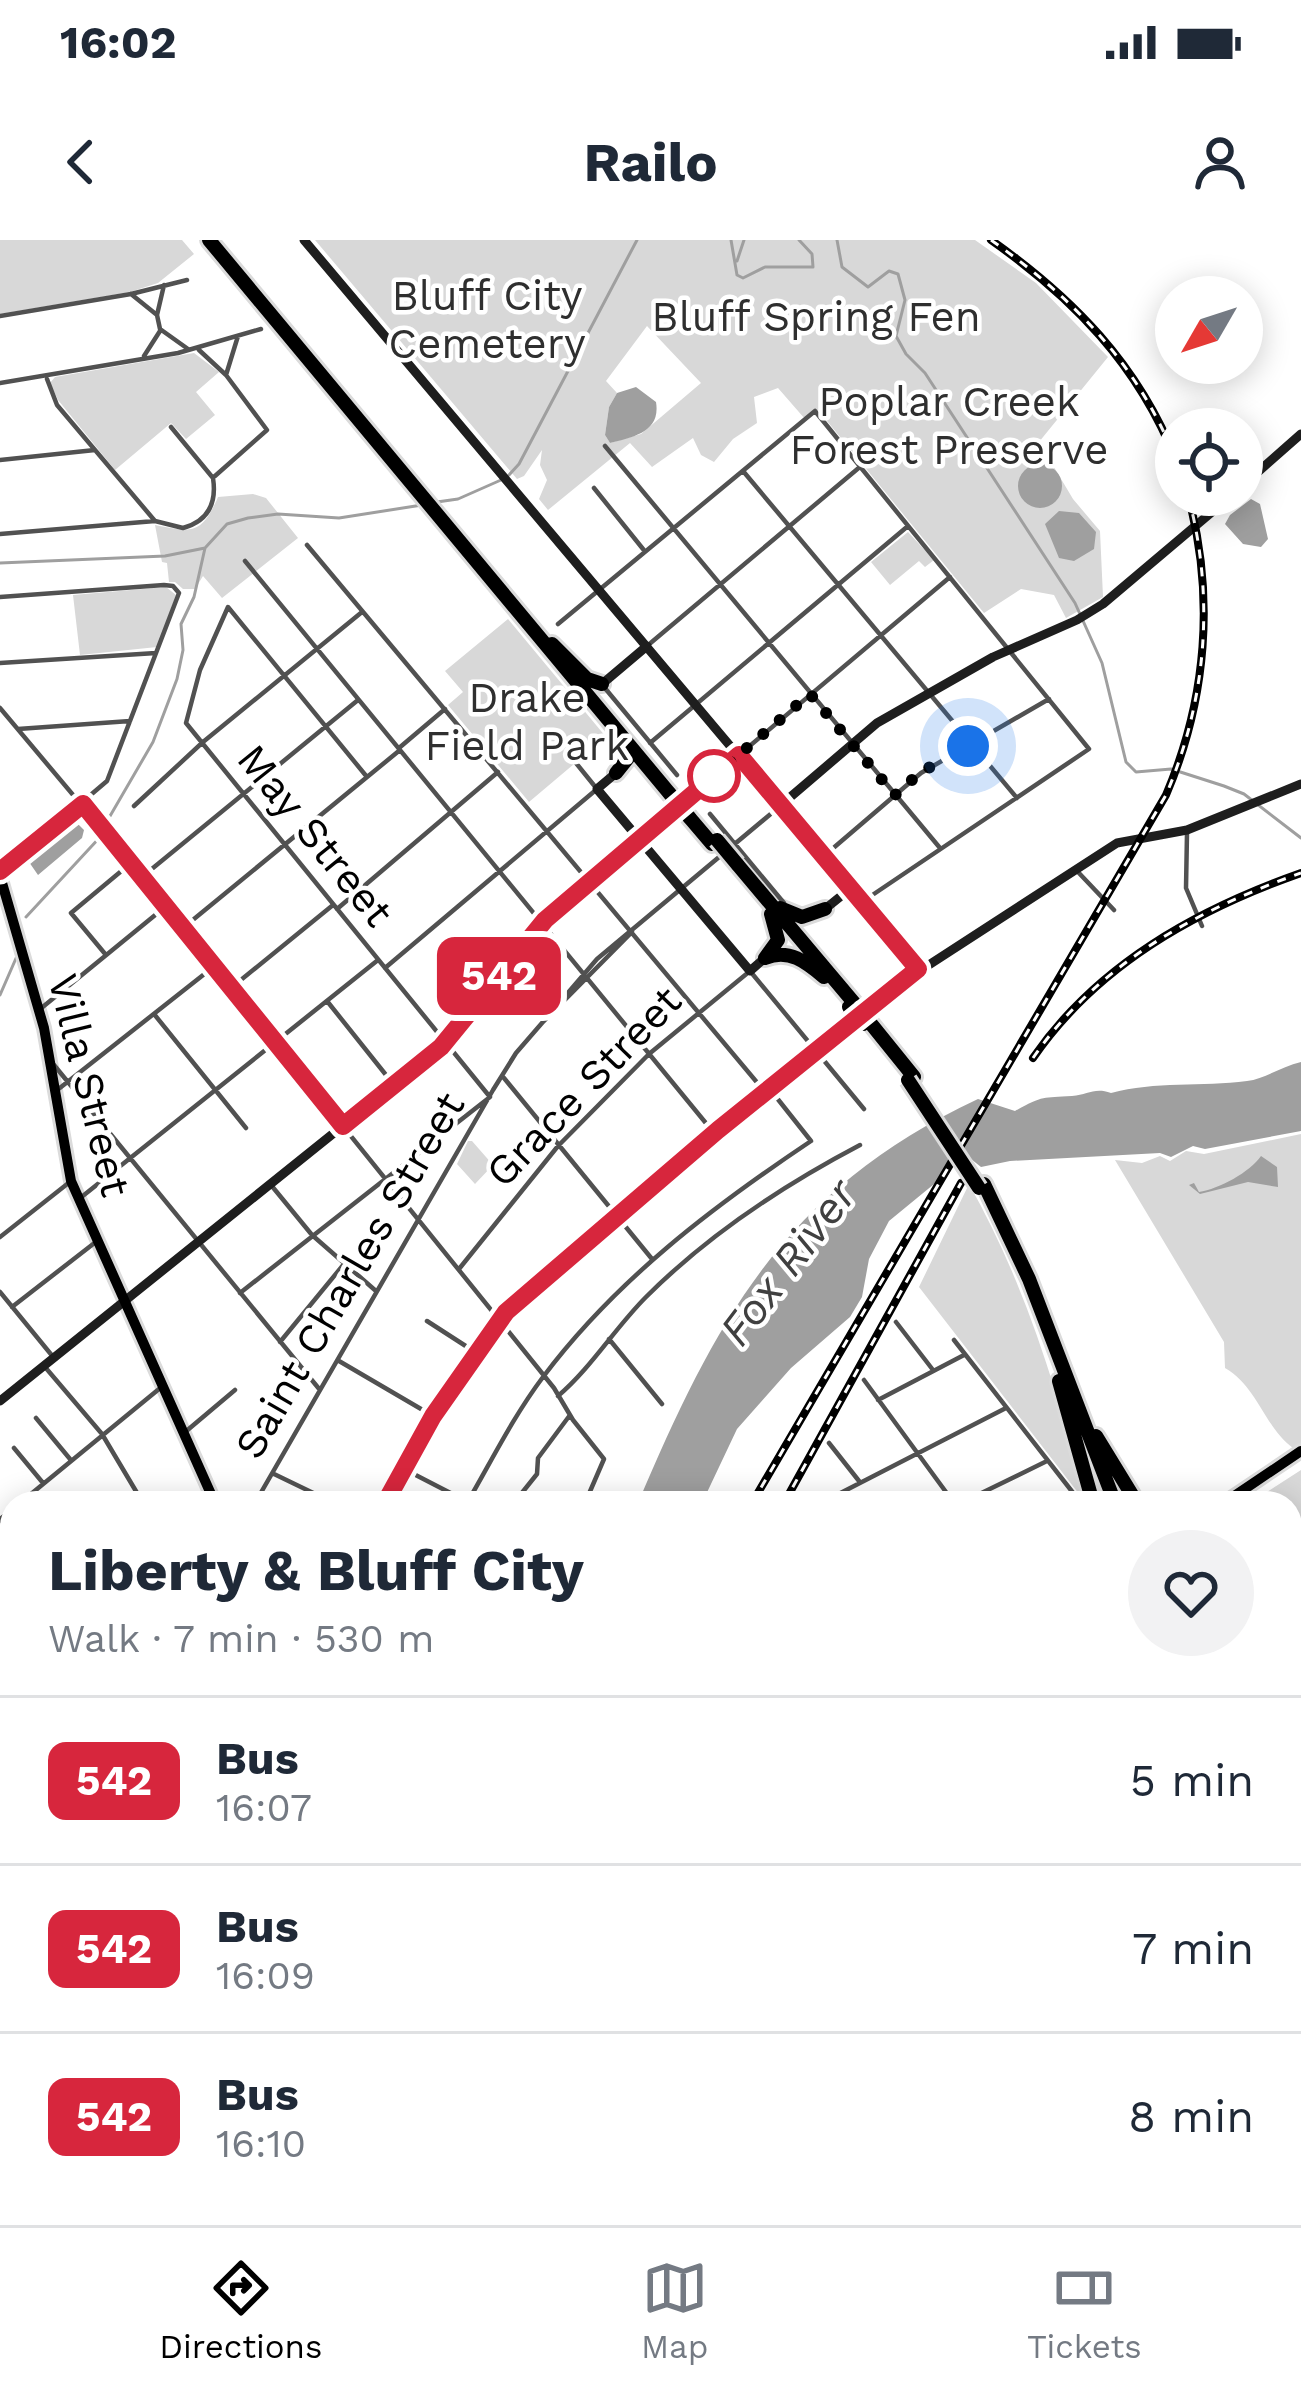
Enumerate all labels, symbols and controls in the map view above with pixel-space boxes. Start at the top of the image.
text: 16:02 [60,16,177,69]
icon: back [48,129,114,195]
icon: person [1187,129,1253,195]
text: Railo [583,131,718,194]
park label: Bluff City Cemetery [388,271,586,368]
north arrow [1155,276,1263,384]
map controls [1155,276,1263,516]
park label: Bluff Spring Fen [651,292,981,341]
park label: Poplar Creek Forest Preserve [789,377,1109,474]
button: locate [1155,408,1263,516]
park label: Drake Field Park [425,673,629,770]
your location [938,716,998,776]
street label: May Street [227,735,404,936]
unlabelled marker [689,751,739,801]
line badge: 542 [430,937,568,1015]
text: 542 [461,951,537,1000]
street label: Villa Street [38,969,141,1201]
street label: Grace Street [476,976,691,1197]
street label: Saint Charles Street [225,1083,474,1467]
water label: Fox River [708,1168,868,1356]
button: heart [1128,1530,1254,1656]
text: Liberty & Bluff City [48,1537,584,1604]
text: Walk · 7 min · 530 m [48,1616,434,1661]
text: Bus [216,1732,299,1785]
text: 5 min [1130,1754,1254,1807]
text: 542 [76,1756,152,1805]
text: 16:07 [216,1785,312,1830]
text: Bus [216,1900,299,1953]
text: 7 min [1132,1922,1254,1975]
text: 542 [76,1924,152,1973]
text: 16:09 [216,1953,315,1998]
text: Bus [216,2068,299,2121]
text: 8 min [1128,2090,1254,2143]
text: 542 [76,2092,152,2141]
text: 16:10 [216,2121,306,2166]
tab: Directions [159,2255,322,2366]
tab: Map [641,2255,708,2366]
tab: Tickets [1027,2255,1142,2366]

